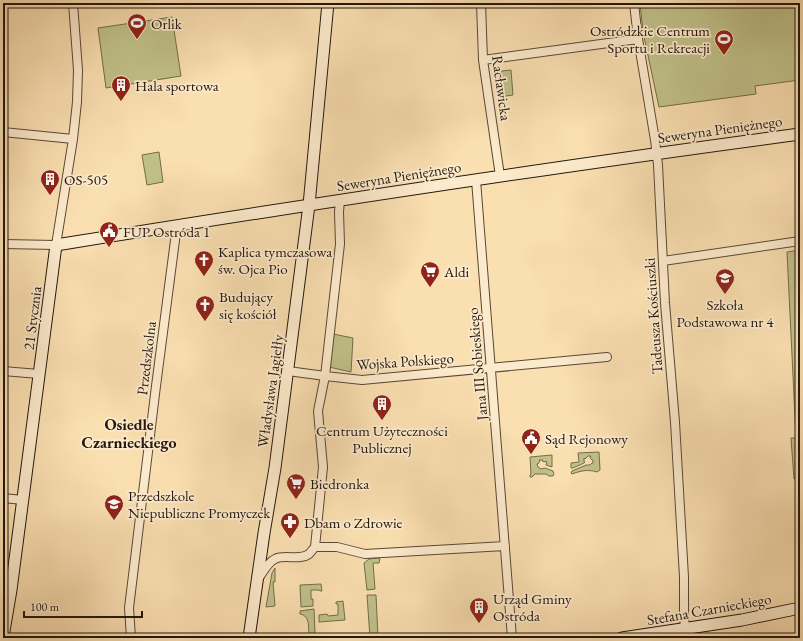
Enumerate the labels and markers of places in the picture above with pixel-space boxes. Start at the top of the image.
sports icon: Orlik [126,12,148,40]
place label: Orlik [151,14,183,33]
place label: Ostródzkie Centrum Sportu i Rekreacji [590,21,710,57]
sports icon: Ostródzkie Centrum Sportu i Rekreacji [713,28,735,56]
building icon: Hala sportowa [110,74,132,102]
place label: Hala sportowa [135,76,219,95]
building icon: OS-505 [39,168,61,196]
place label: OS-505 [64,170,108,189]
public building icon: FUP Ostróda 1 [98,220,120,248]
place label: FUP Ostróda 1 [123,222,210,241]
place label: Kaplica tymczasowa św. Ojca Pio [218,242,332,278]
church icon: Kaplica tymczasowa św. Ojca Pio [193,249,215,277]
supermarket icon: Aldi [419,260,441,288]
place label: Aldi [443,262,470,281]
school or university icon: Szkoła Podstawowa nr 4 [714,267,736,295]
place label: Budujący się kościół [219,287,277,323]
church icon: Budujący się kościół [194,294,216,322]
place label: Szkoła Podstawowa nr 4 [676,295,774,331]
building icon: Centrum Użyteczności Publicznej [371,393,393,421]
place label: Centrum Użyteczności Publicznej [316,421,448,457]
public building icon: Sąd Rejonowy [520,427,542,455]
place label: Sąd Rejonowy [545,429,628,448]
supermarket icon: Biedronka [285,472,307,500]
place label: Biedronka [310,474,369,493]
place label: Przedszkole Niepubliczne Promyczek [128,486,271,522]
school or university icon: Przedszkole Niepubliczne Promyczek [103,493,125,521]
pharmacy icon: Dbam o Zdrowie [279,511,301,539]
place label: Dbam o Zdrowie [304,513,403,532]
place label: Urząd Gminy Ostróda [493,589,572,625]
building icon: Urząd Gminy Ostróda [468,596,490,624]

